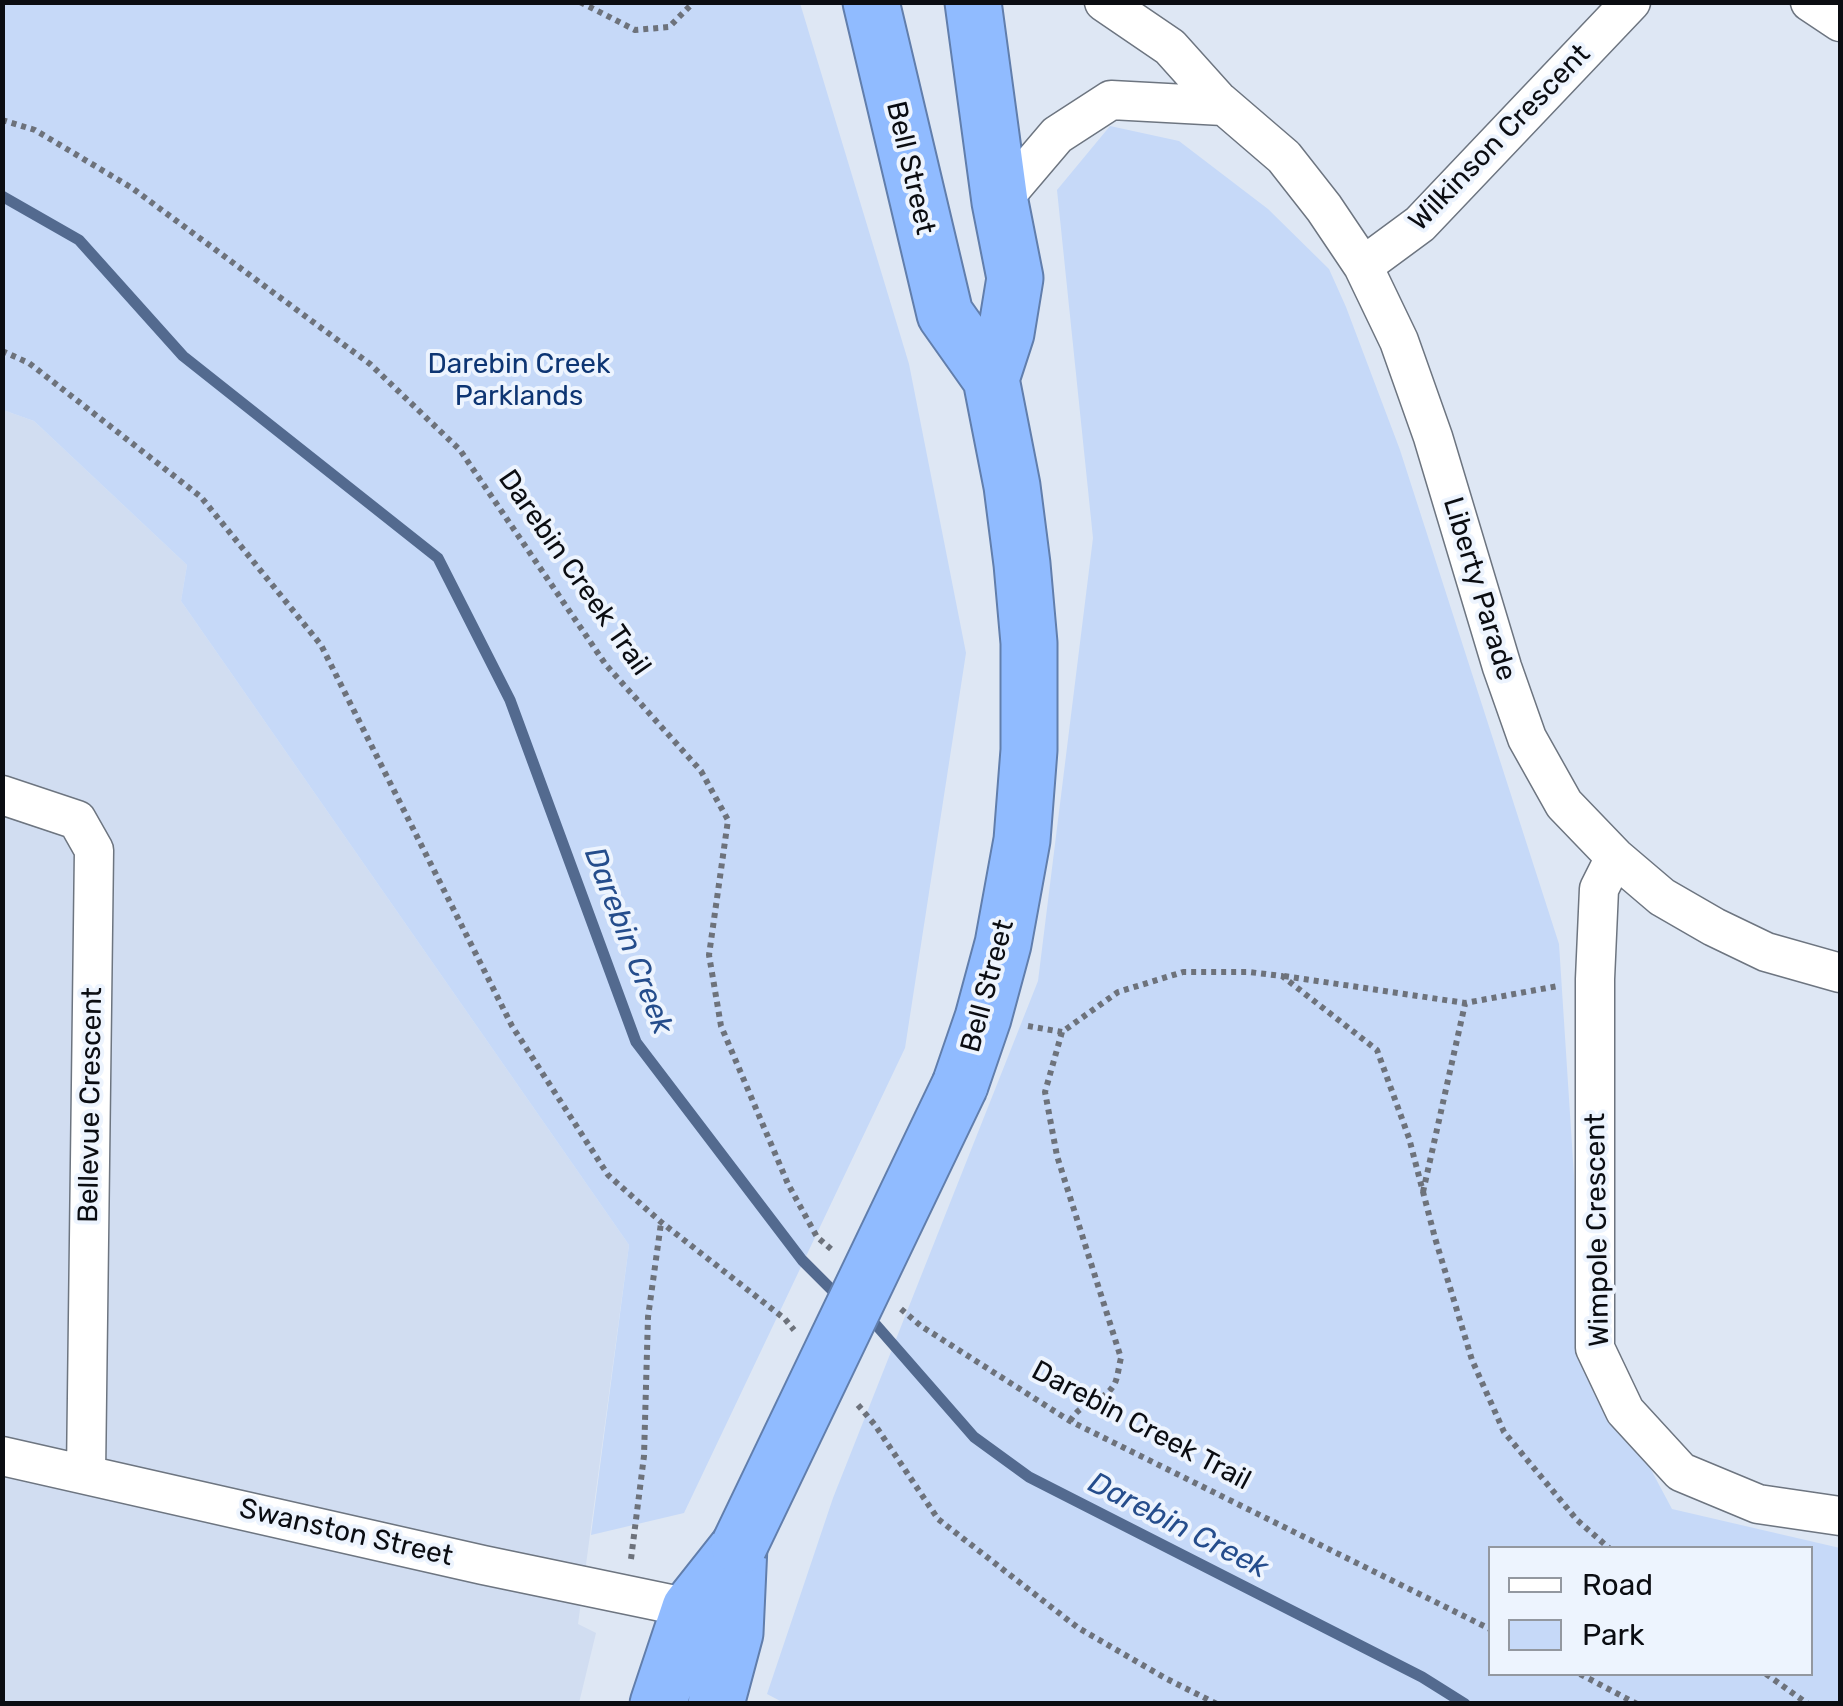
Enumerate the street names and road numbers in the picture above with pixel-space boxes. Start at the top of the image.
street label: Wilkinson Crescent [1402,38,1598,238]
street label: Bell Street [878,98,942,238]
street label: Darebin Creek Trail [491,464,657,682]
street label: Liberty Parade [1435,493,1523,685]
street label: Bell Street [954,916,1022,1056]
street label: Bellevue Crescent [72,987,110,1223]
street label: Wimpole Crescent [1579,1113,1617,1347]
street label: Darebin Creek Trail [1026,1354,1256,1498]
street label: Swanston Street [236,1492,456,1574]

